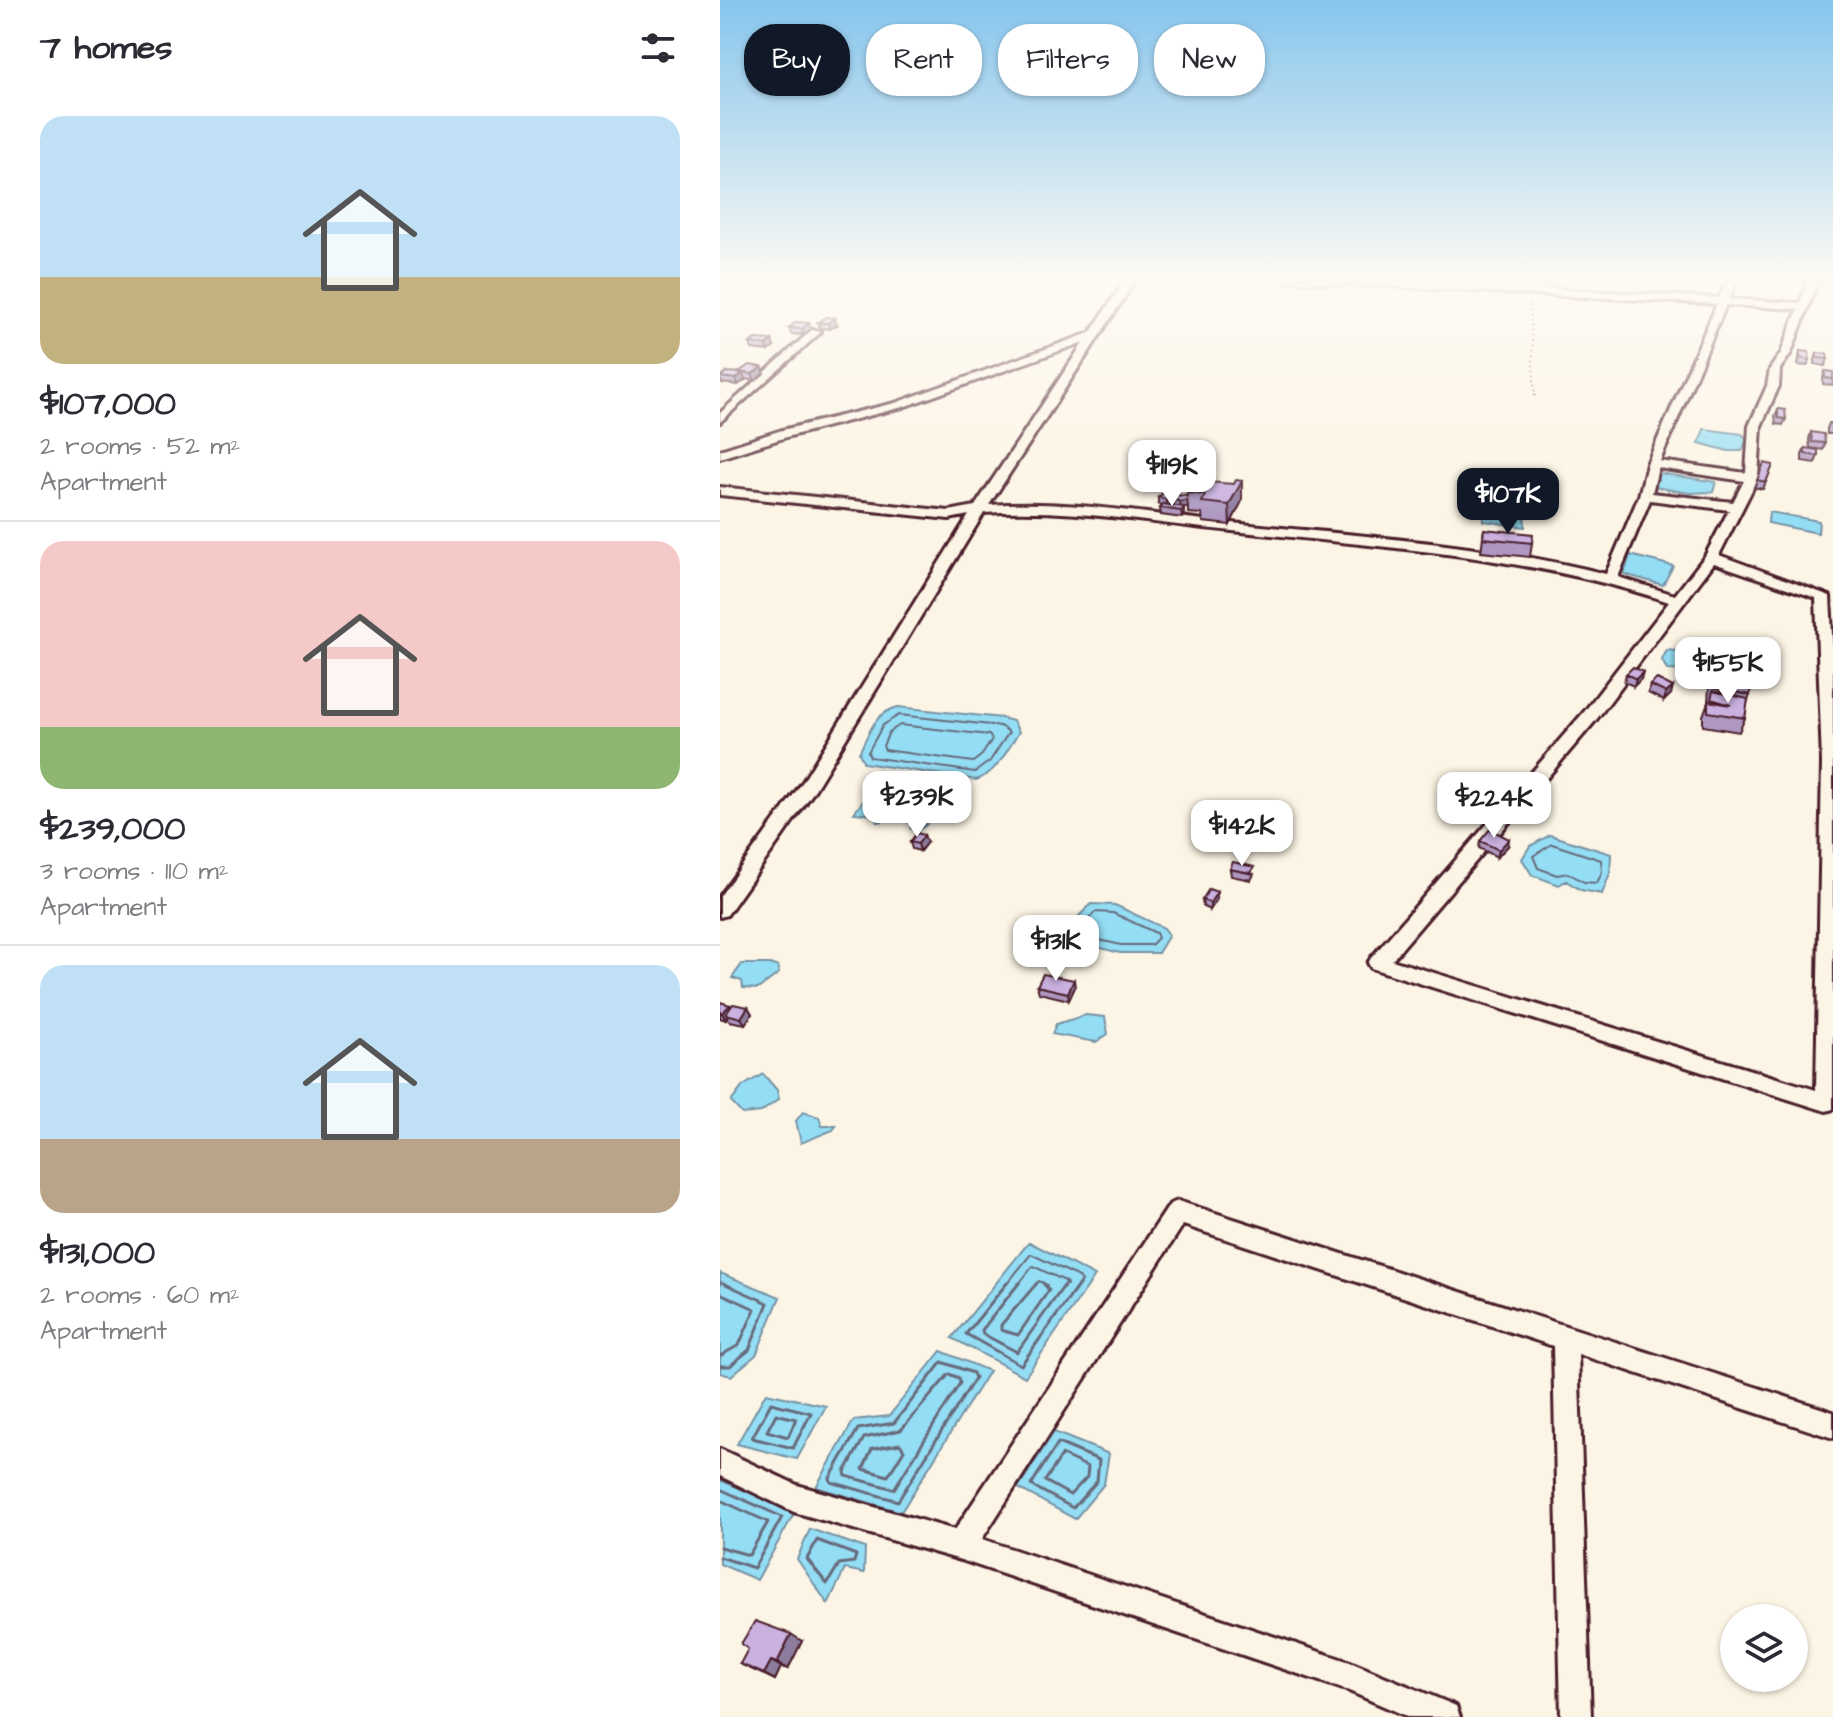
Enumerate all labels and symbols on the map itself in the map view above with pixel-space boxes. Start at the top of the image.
pin: $119K [1116,440,1228,508]
pin: $107K [1452,468,1564,536]
pin: $155K [1672,637,1784,705]
pin: $239K [861,771,973,839]
pin: $224K [1438,772,1550,840]
pin: $142K [1186,800,1298,868]
pin: $131K [1000,915,1112,983]

